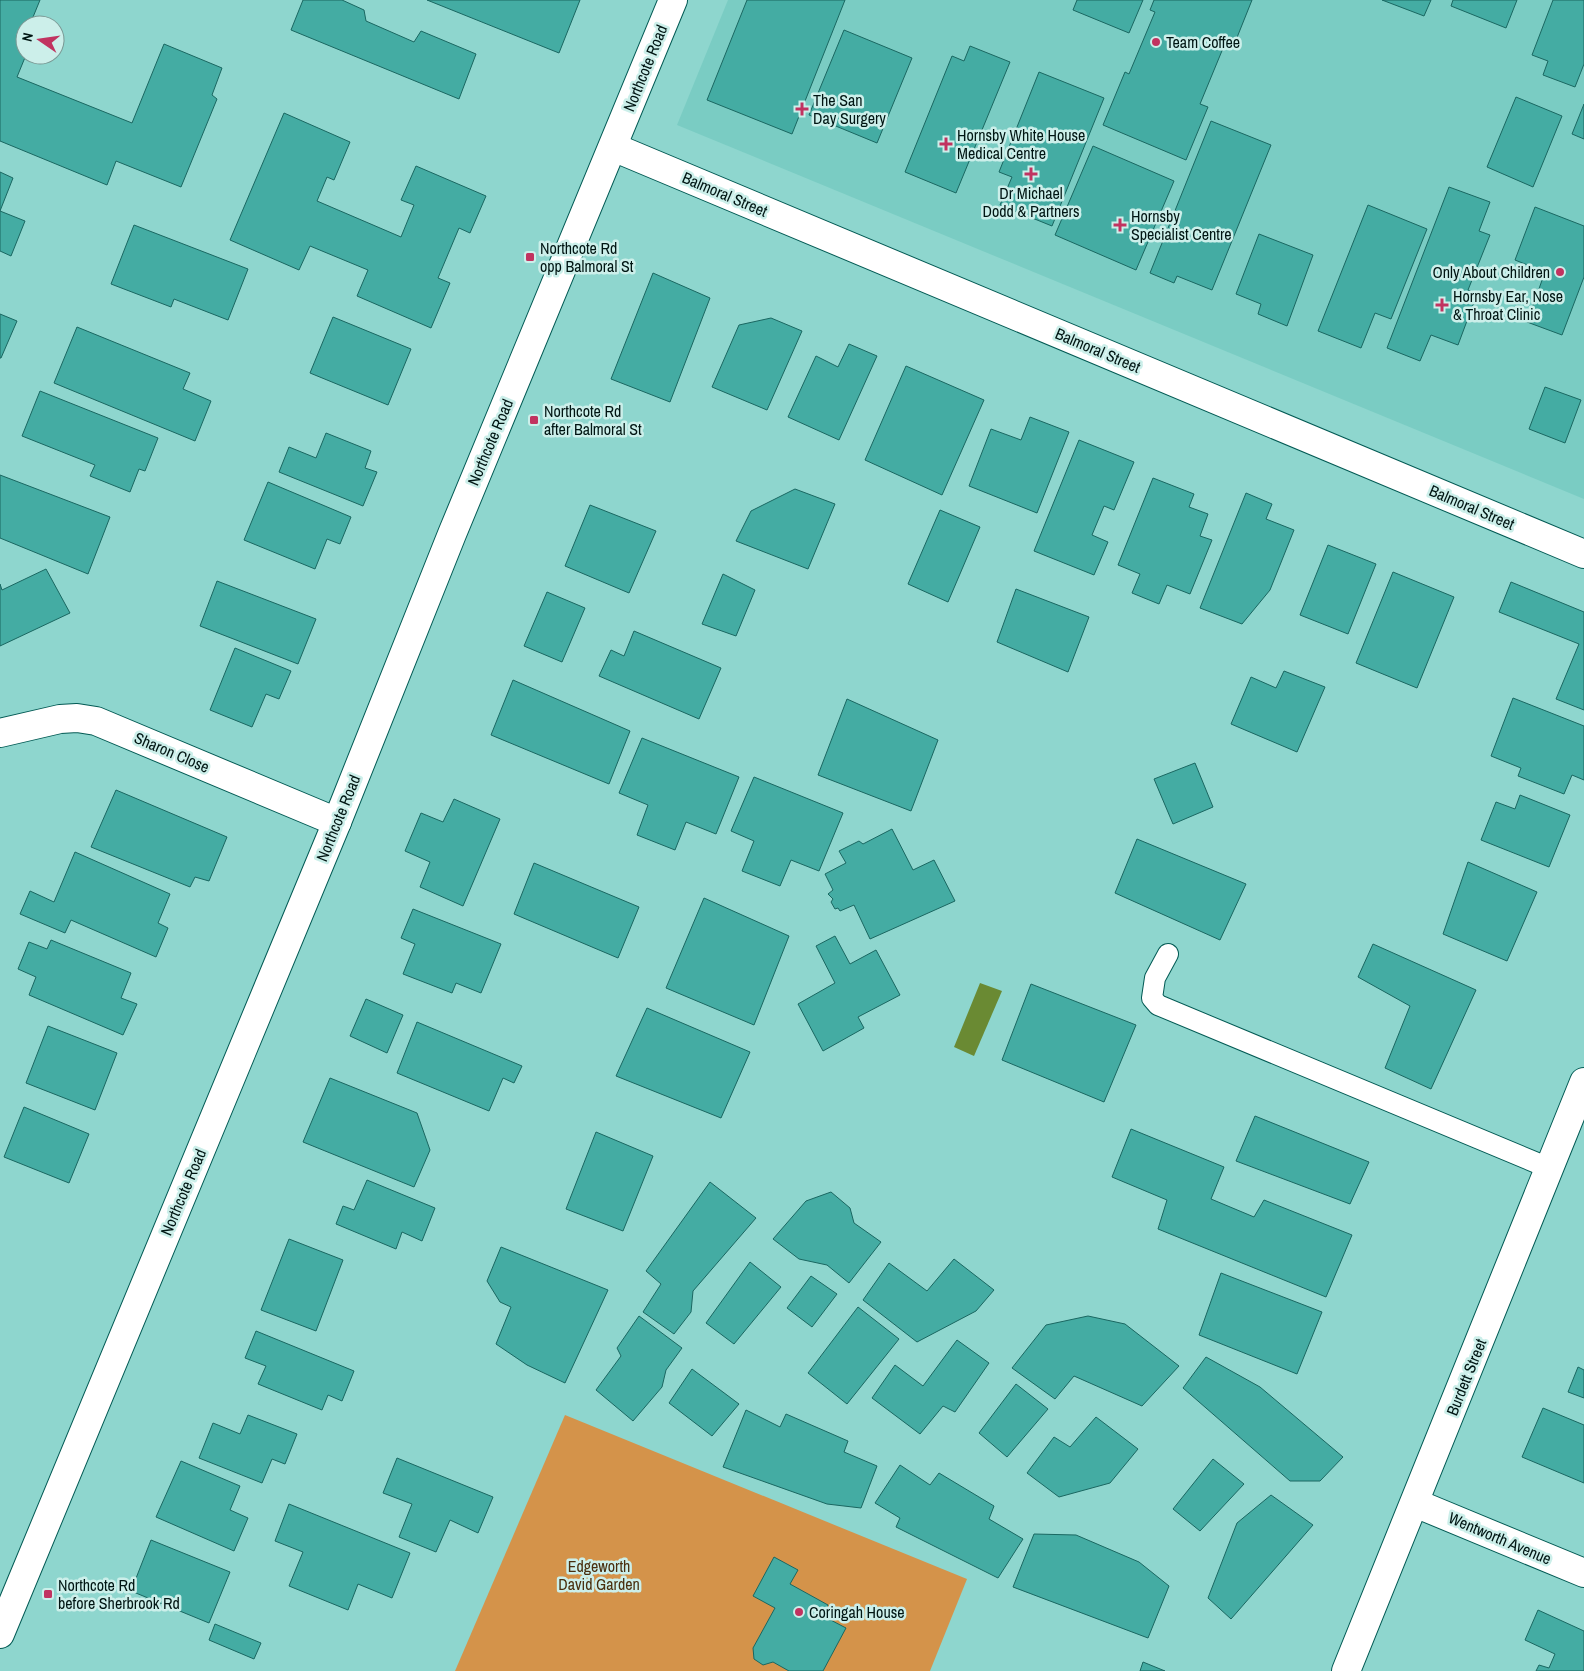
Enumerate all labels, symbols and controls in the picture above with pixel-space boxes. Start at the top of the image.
north arrow [15,15,65,65]
street label: Northcote Road [618,21,672,115]
text: N [18,31,37,43]
place label: Team Coffee [1166,31,1240,53]
marker: Team Coffee [1150,36,1162,48]
place label: The San Day Surgery [813,89,886,129]
marker: The San Day Surgery [795,102,809,116]
place label: Hornsby White House Medical Centre [957,124,1085,164]
marker: Hornsby White House Medical Centre [939,137,953,151]
street label: Balmoral Street [679,166,771,222]
marker: Dr Michael Dodd & Partners [1024,167,1038,181]
place label: Dr Michael Dodd & Partners [983,182,1080,222]
place label: Hornsby Specialist Centre [1131,205,1232,245]
marker: Hornsby Specialist Centre [1113,218,1127,232]
place label: Northcote Rd opp Balmoral St [540,237,634,277]
marker: Northcote Rd opp Balmoral St [524,251,536,263]
place label: Only About Children [1433,261,1550,283]
marker: Only About Children [1554,266,1566,278]
place label: Hornsby Ear, Nose & Throat Clinic [1453,285,1563,325]
marker: Hornsby Ear, Nose & Throat Clinic [1435,298,1449,312]
street label: Balmoral Street [1052,322,1144,378]
street label: Northcote Road [462,395,518,489]
place label: Northcote Rd after Balmoral St [544,400,642,440]
marker: Northcote Rd after Balmoral St [528,414,540,426]
street label: Balmoral Street [1426,479,1518,535]
street label: Sharon Close [131,726,213,778]
street label: Northcote Road [311,771,365,865]
street label: Northcote Road [155,1145,211,1239]
street label: Burdett Street [1441,1335,1491,1419]
street label: Wentworth Avenue [1445,1506,1555,1570]
park label: Edgeworth David Garden [558,1555,640,1595]
place label: Northcote Rd before Sherbrook Rd [58,1574,180,1614]
marker: Northcote Rd before Sherbrook Rd [42,1588,54,1600]
place label: Coringah House [809,1601,905,1623]
marker: Coringah House [793,1606,805,1618]

